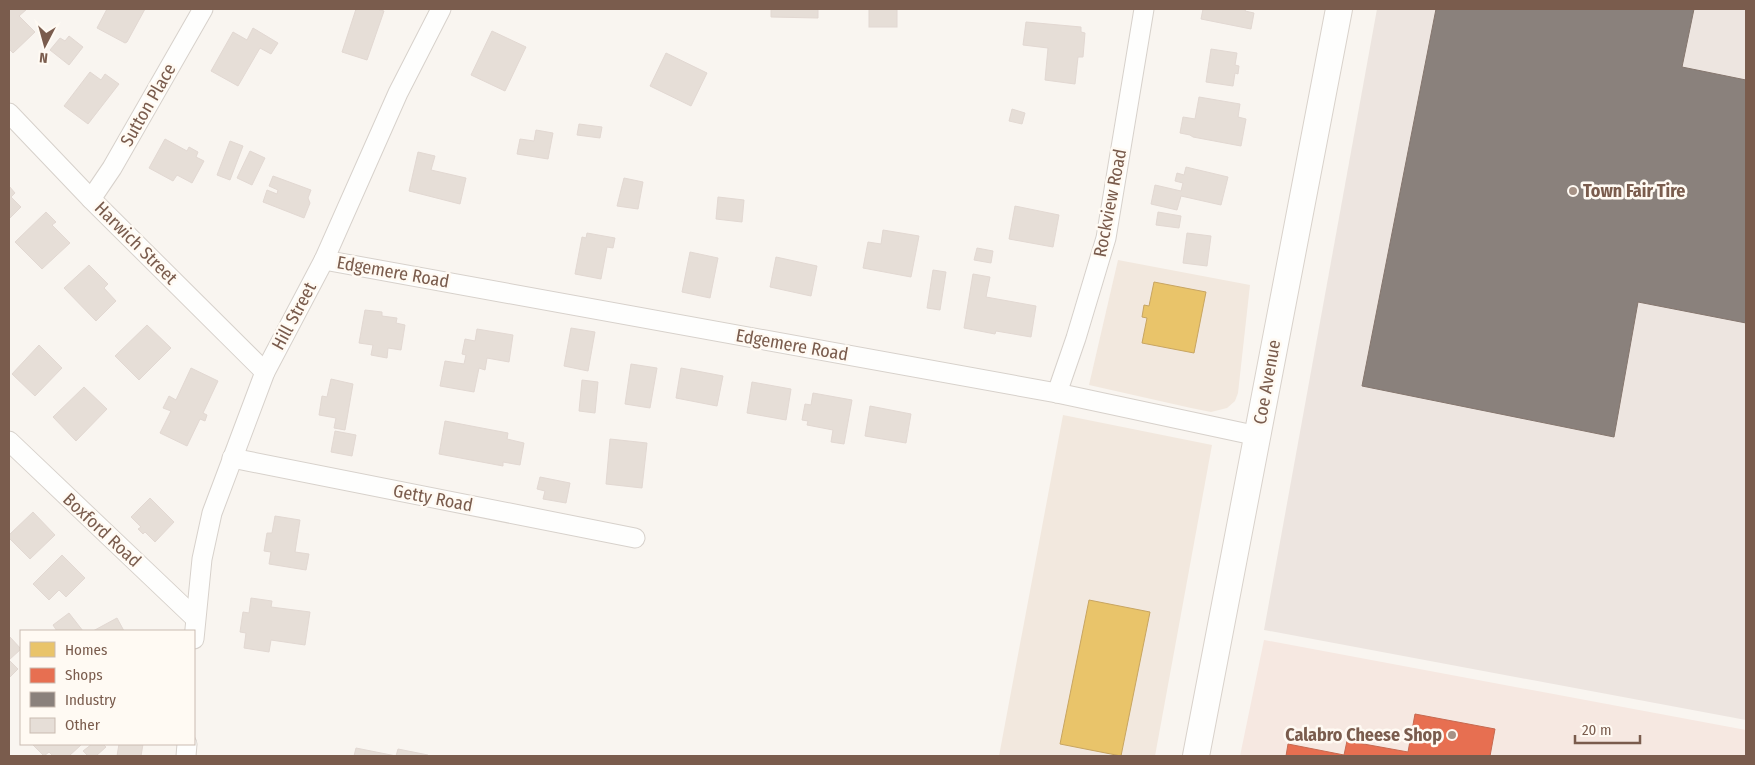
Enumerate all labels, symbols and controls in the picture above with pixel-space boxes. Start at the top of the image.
north arrow [20,20,70,70]
text: N [39,49,49,66]
street label: Sutton Place [115,60,181,150]
street label: Rockview Road [1089,147,1131,259]
place label: Town Fair Tire [1583,180,1685,202]
marker: Town Fair Tire [1567,185,1579,197]
street label: Harwich Street [90,197,182,289]
street label: Edgemere Road [335,251,451,293]
street label: Hill Street [267,278,321,354]
street label: Edgemere Road [734,324,850,366]
street label: Coe Avenue [1249,338,1285,426]
street label: Getty Road [391,480,475,516]
street label: Boxford Road [58,488,146,572]
legend [20,630,195,745]
text: Homes [65,641,107,659]
text: Shops [65,666,103,684]
text: Industry [65,691,116,709]
scale bar [1575,712,1640,744]
text: Other [65,716,101,734]
text: 20 m [1582,721,1612,739]
place label: Calabro Cheese Shop [1285,724,1442,746]
marker: Calabro Cheese Shop [1446,729,1458,741]

